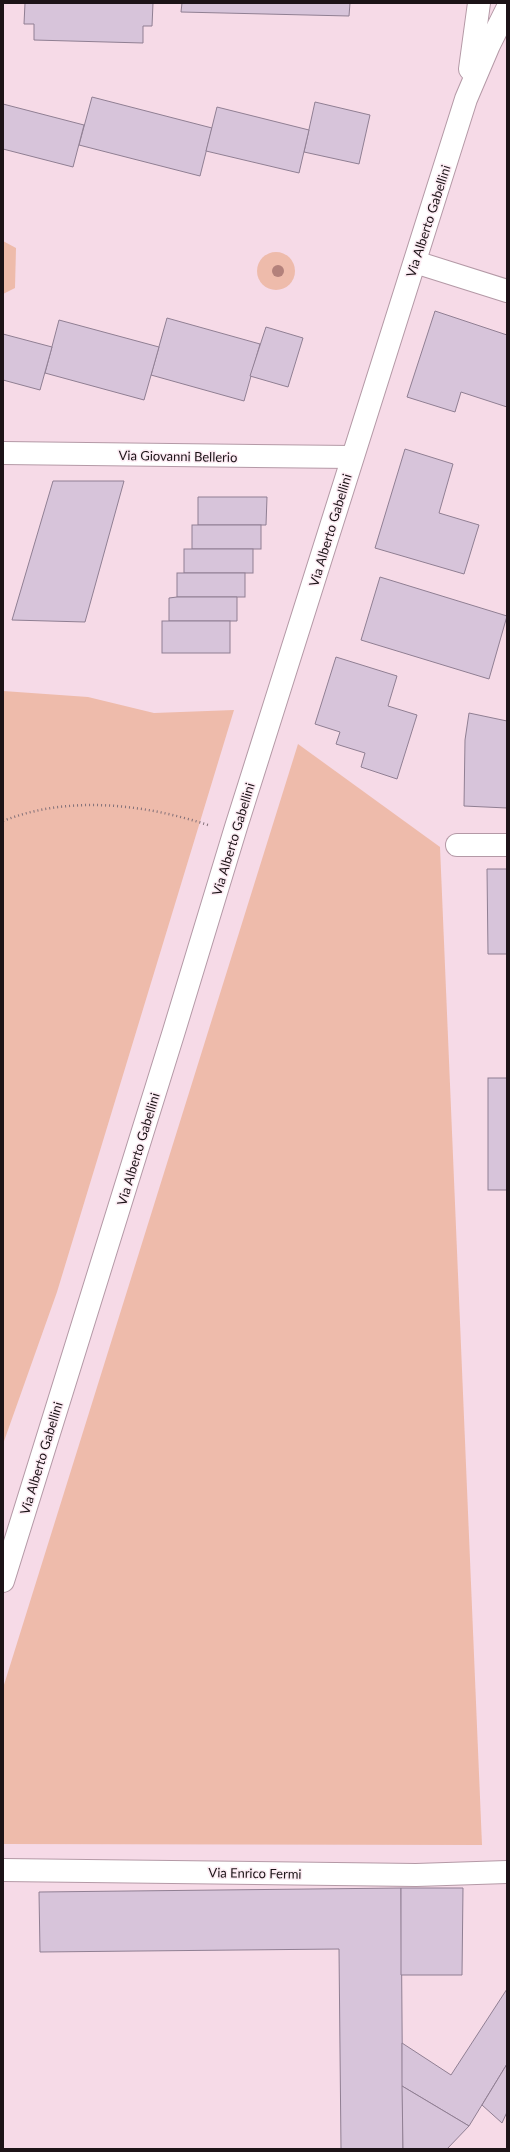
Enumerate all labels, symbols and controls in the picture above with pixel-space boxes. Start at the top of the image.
street label: Via Alberto Gabellini [402,163,454,279]
street label: Via Giovanni Bellerio [118,447,238,465]
street label: Via Alberto Gabellini [305,472,355,588]
street label: Via Alberto Gabellini [208,781,258,897]
street label: Via Alberto Gabellini [113,1091,163,1207]
street label: Via Alberto Gabellini [16,1400,66,1516]
street label: Via Enrico Fermi [208,1864,302,1882]

